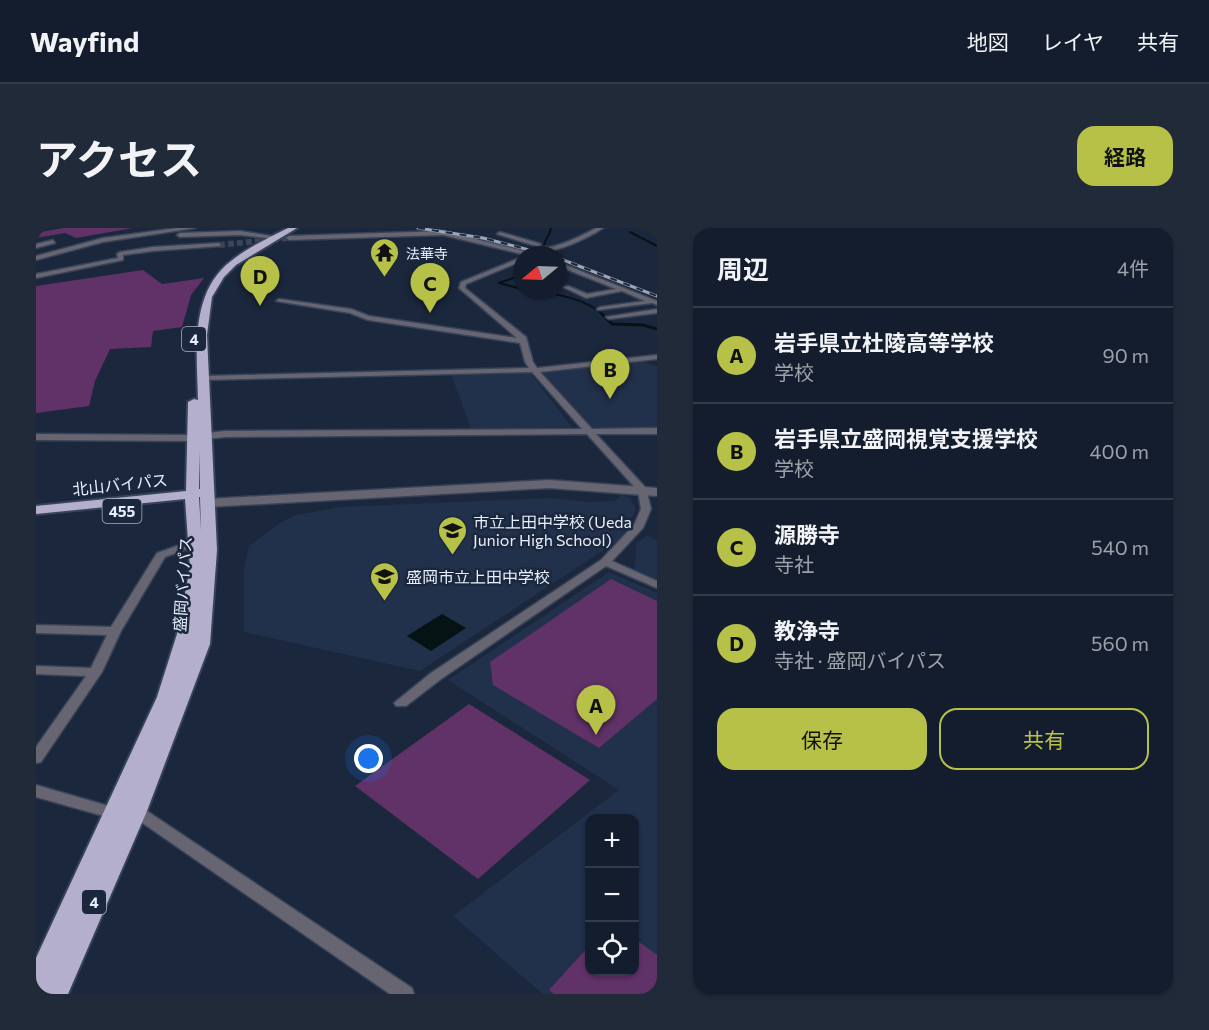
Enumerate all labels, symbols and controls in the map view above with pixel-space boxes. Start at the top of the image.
text: Wayfind [30,24,139,58]
text: 地図 [967,29,1009,54]
text: レイヤ [1042,29,1104,54]
text: 共有 [1137,29,1179,54]
button: 経路 [1077,126,1173,186]
text: アクセス [36,132,202,184]
temple icon: 法華寺 [369,237,401,279]
place label: 法華寺 [406,245,448,262]
north arrow [513,246,567,300]
text: 周辺 [717,253,769,284]
pin: D [240,256,280,306]
text: 4件 [1117,256,1149,280]
pin: C [410,264,450,313]
road number: 4 [182,327,206,351]
text: 岩手県立杜陵高等学校 [774,329,994,356]
text: A [729,343,744,367]
text: 90 m [1103,343,1149,367]
pin: B [590,350,630,399]
text: 学校 [774,360,814,384]
text: 岩手県立盛岡視覚支援学校 [774,425,1038,452]
text: B [730,439,743,463]
text: 400 m [1090,439,1149,463]
text: 学校 [774,456,814,480]
street label: 北山バイパス [71,470,169,498]
road number: 455 [102,499,142,523]
place label: 市立上田中学校 (Ueda Junior High School) [473,512,632,549]
school or university icon: 市立上田中学校 (Ueda Junior High School) [436,514,468,556]
text: 源勝寺 [774,521,840,548]
text: C [730,535,743,559]
text: 540 m [1091,535,1149,559]
street label: 盛岡バイパス [169,536,195,632]
text: 寺社 [774,552,814,576]
school or university icon: 盛岡市立上田中学校 [369,560,401,602]
place label: 盛岡市立上田中学校 [406,567,550,586]
text: 教浄寺 [774,617,840,644]
text: D [729,631,744,655]
text: 560 m [1091,631,1149,655]
text: 寺社 · 盛岡バイパス [774,648,946,672]
pin: A [576,686,616,735]
button: 保存 [717,708,927,770]
button: 共有 [939,708,1149,770]
your location [354,744,383,773]
map controls [585,814,639,976]
button: + [585,814,639,868]
button: − [585,868,639,922]
road number: 4 [82,890,106,914]
button: locate [585,922,639,976]

